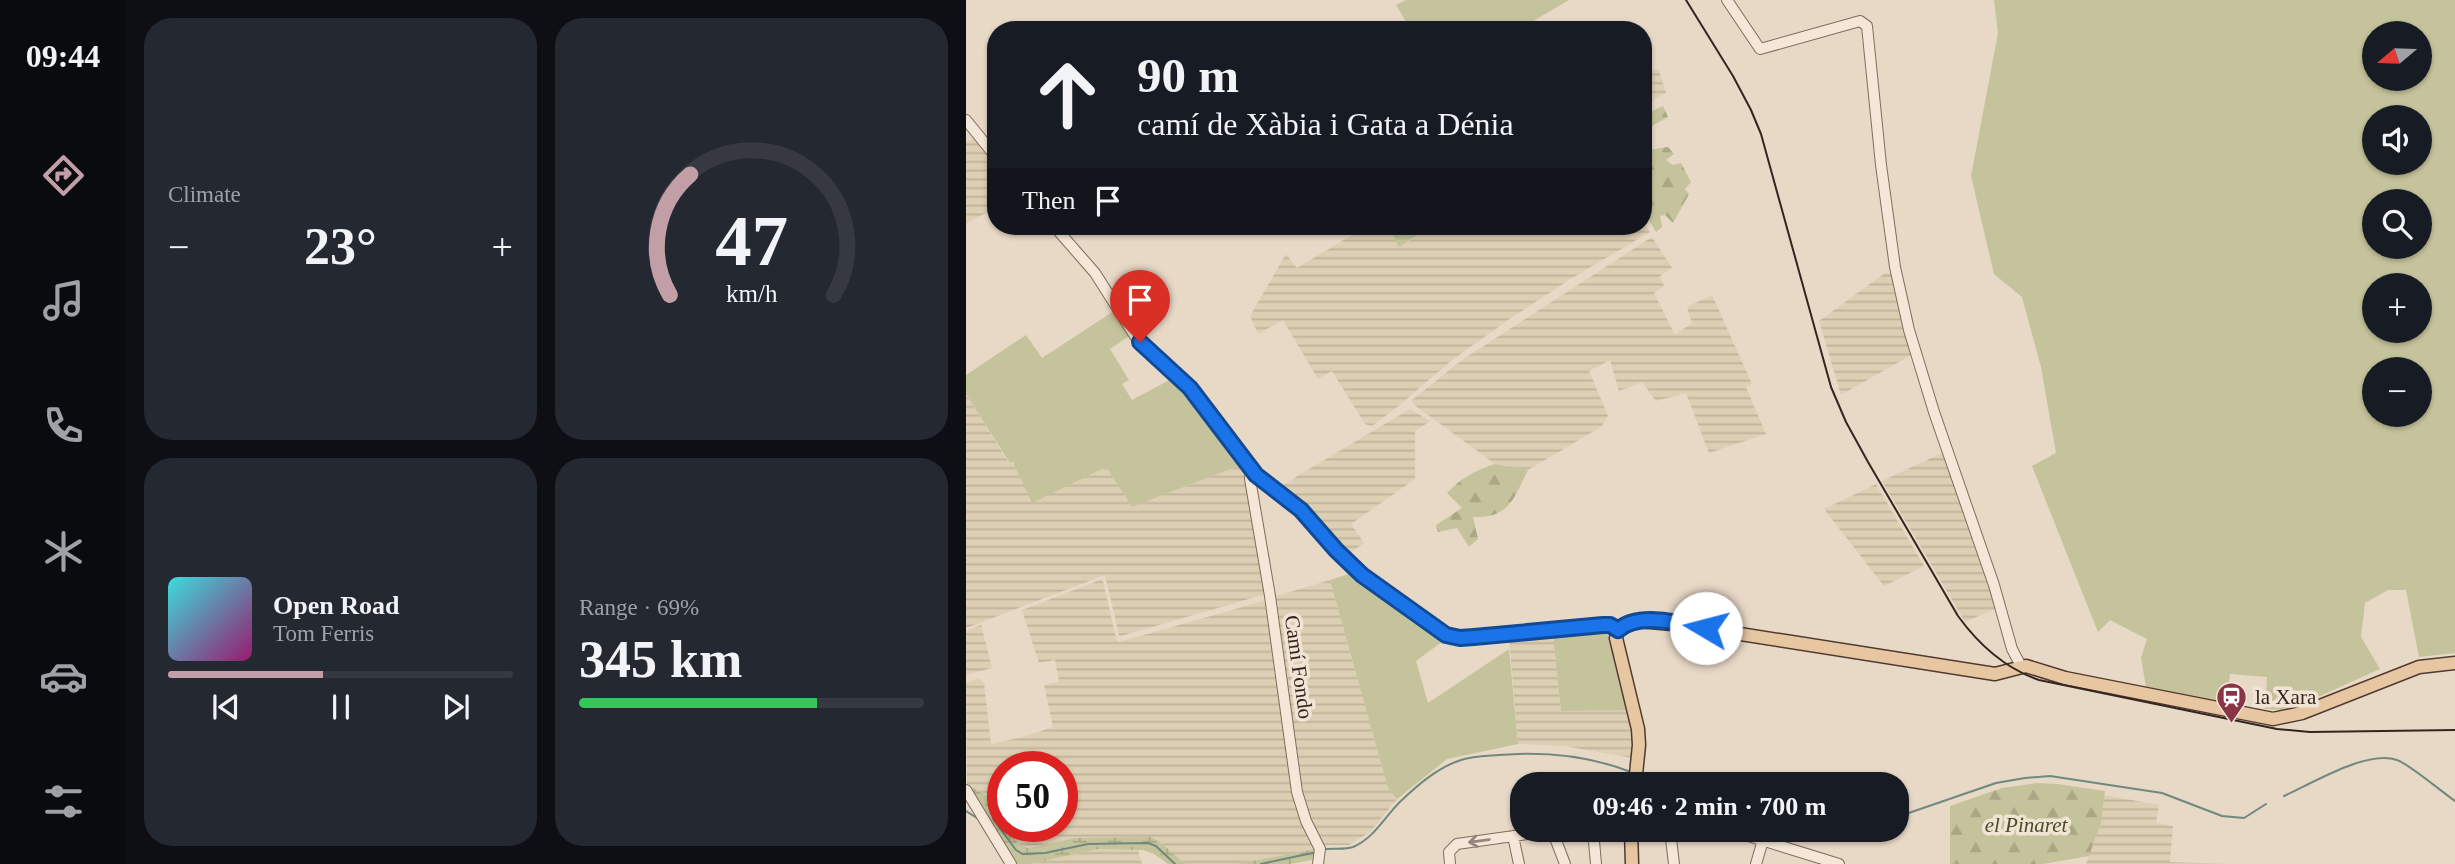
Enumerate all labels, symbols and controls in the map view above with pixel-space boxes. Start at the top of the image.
north arrow [2362,21,2432,91]
map controls [2362,21,2432,427]
text: 09:44 [26,38,100,74]
text: 90 m [1137,48,1239,103]
icon: ahead [1022,49,1113,140]
button: sound [2362,105,2432,175]
text: camí de Xàbia i Gata a Dénia [1137,106,1514,142]
icon: directions [39,151,88,200]
text: Climate [168,182,241,207]
icon: arrive [1089,182,1127,220]
text: Then [1022,186,1075,215]
button: search [2362,189,2432,259]
text: 47 [715,200,788,281]
text: 23° [304,218,377,275]
text: − [168,226,189,268]
text: + [492,226,513,268]
pin [1110,270,1170,342]
button: + [2362,273,2432,343]
icon: music [39,276,88,325]
text: km/h [726,280,778,307]
icon: arrive [1121,281,1159,319]
button: − [2362,357,2432,427]
icon: phone [39,401,88,450]
icon: climate [39,527,88,576]
text: Open Road [273,591,399,620]
position arrow [1669,591,1743,665]
text: Range · 69% [579,595,699,620]
street label: Camí Fondo [1280,614,1318,720]
text: Tom Ferris [273,621,374,646]
text: 345 km [579,631,742,688]
icon: car [39,652,88,701]
station icon: la Xara [2215,680,2249,724]
place label: la Xara [2255,685,2317,709]
icon: previous [207,688,245,726]
icon: pause [322,688,360,726]
icon: next [437,688,475,726]
speed limit sign: 50 [987,751,1078,842]
icon: filters [39,777,88,826]
text: 09:46 · 2 min · 700 m [1593,792,1827,821]
park label: el Pinaret [1985,813,2068,837]
one-way arrow [1468,835,1491,848]

